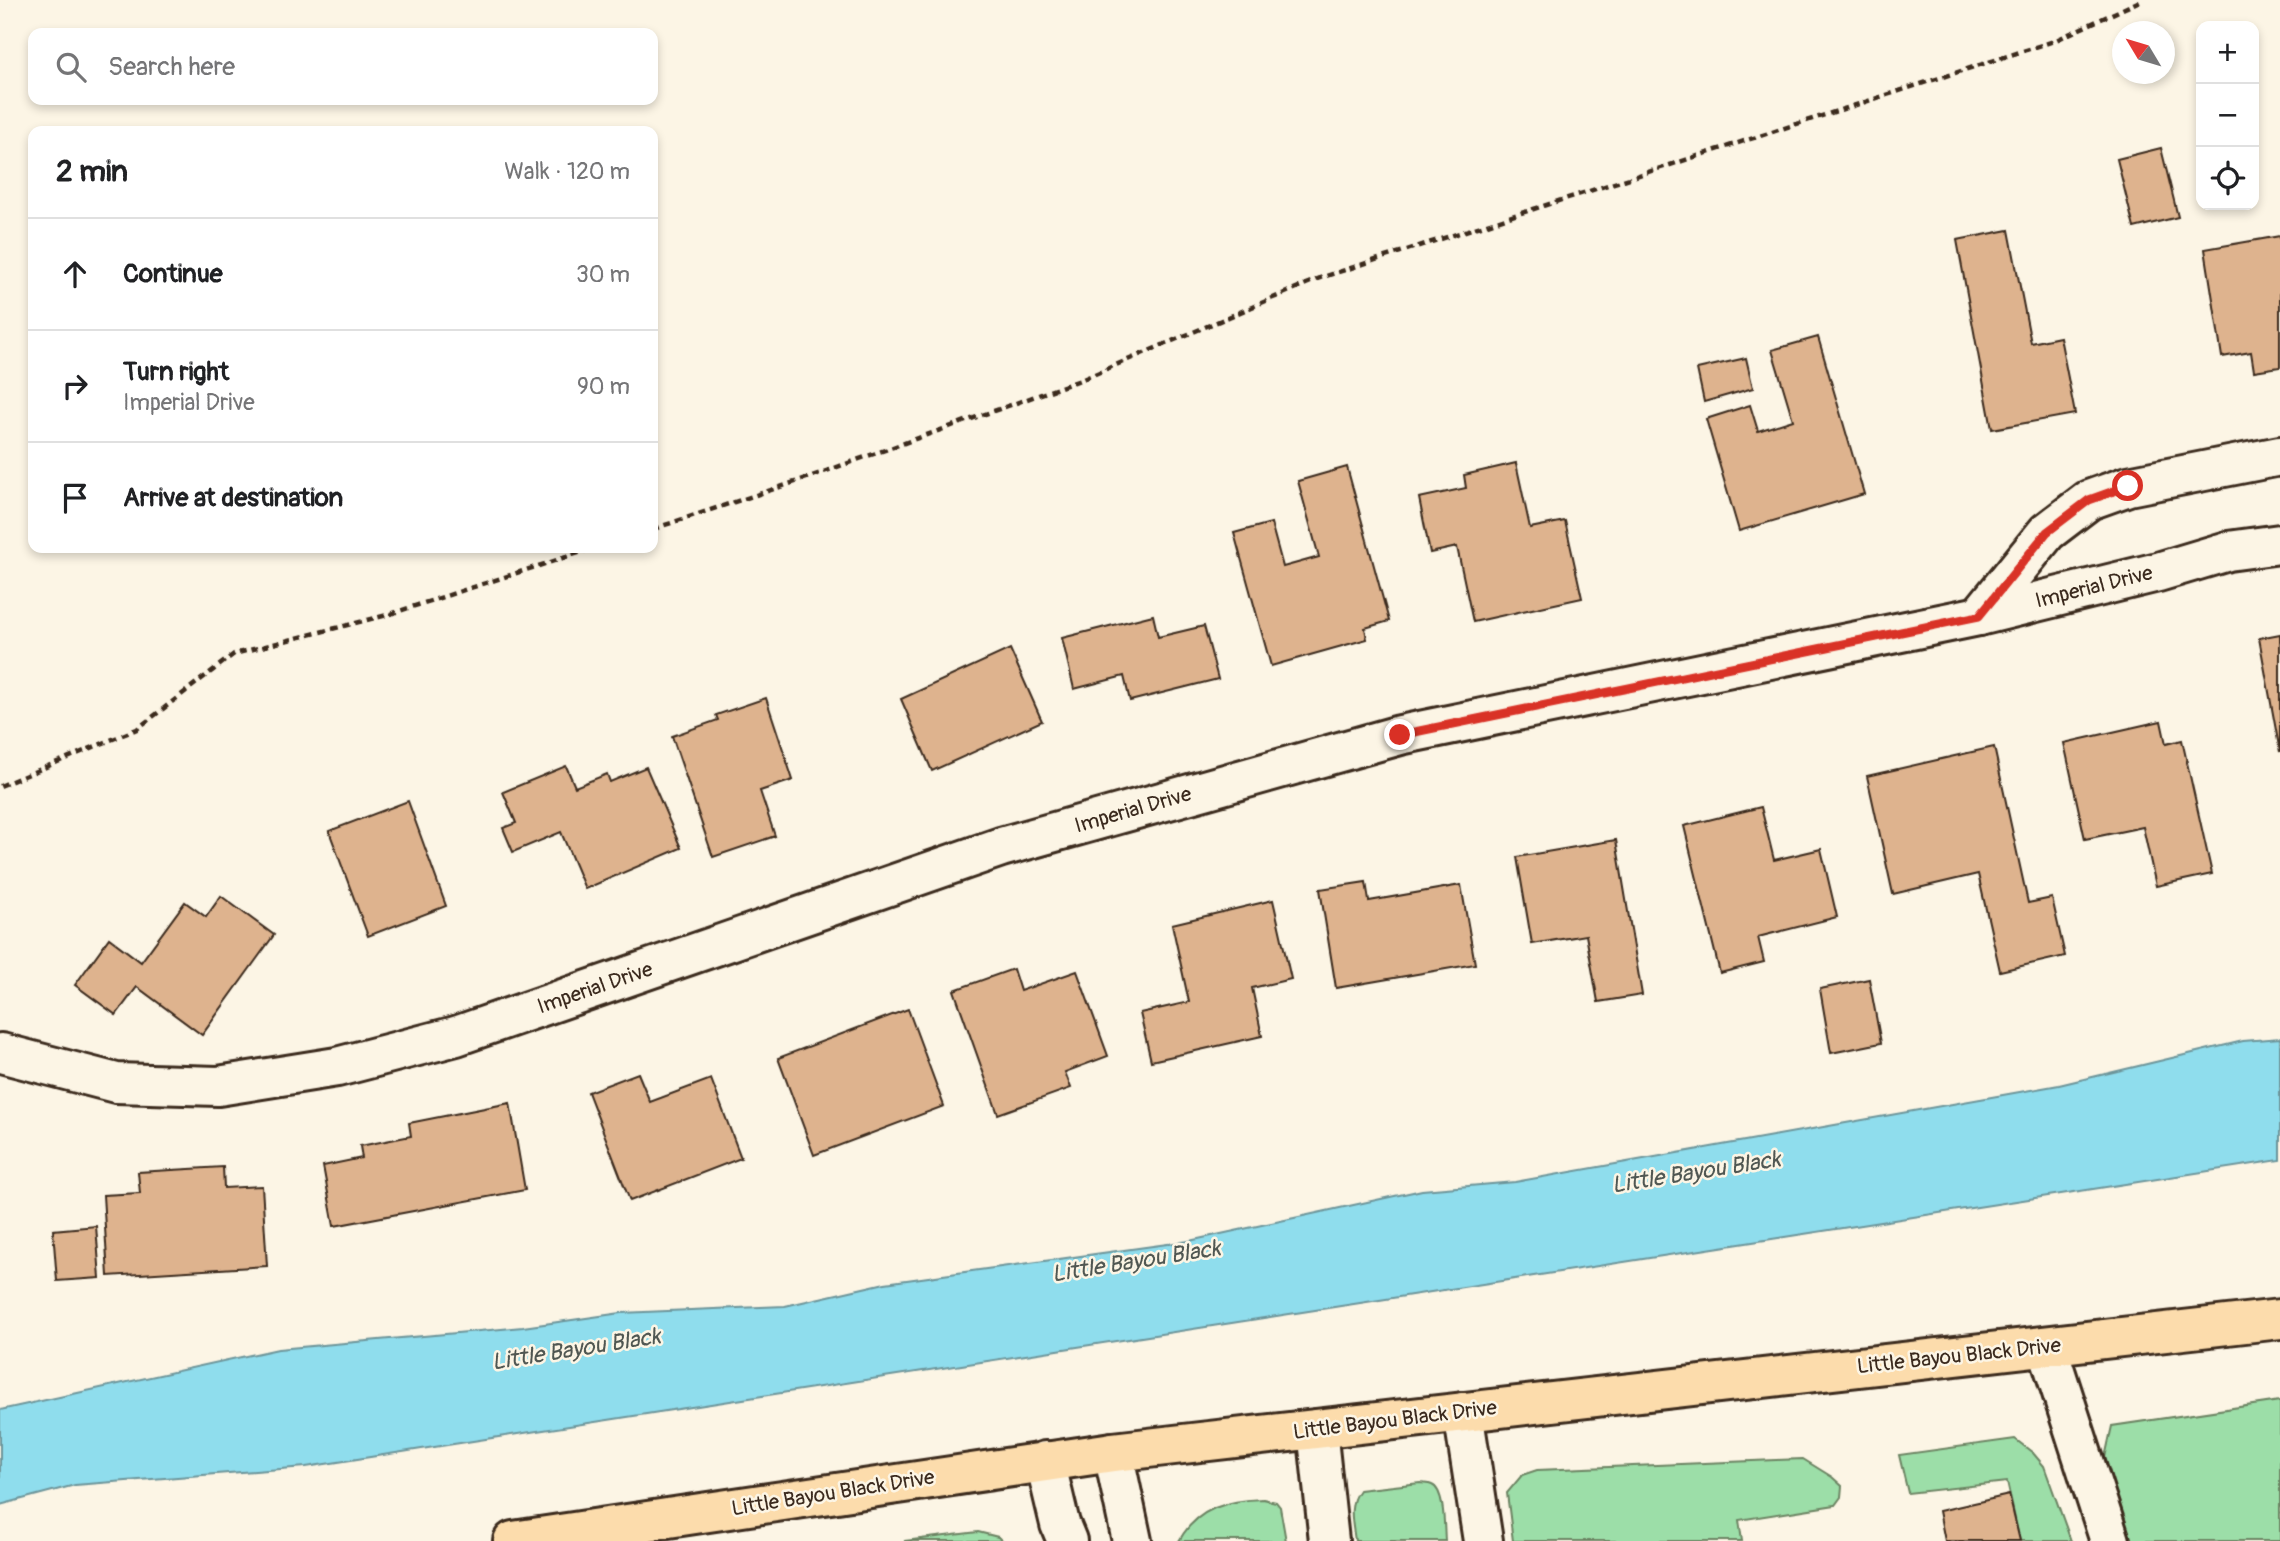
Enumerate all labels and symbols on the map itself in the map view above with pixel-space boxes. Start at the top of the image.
north arrow [2112,21,2175,84]
route start [2112,470,2143,501]
street label: Imperial Drive [2032,559,2156,615]
route end [1384,719,1415,750]
street label: Imperial Drive [1071,780,1195,840]
street label: Imperial Drive [534,955,657,1020]
water label: Little Bayou Black [1610,1144,1785,1200]
water label: Little Bayou Black [1050,1233,1225,1289]
water label: Little Bayou Black [490,1321,665,1377]
street label: Little Bayou Black Drive [1856,1332,2063,1380]
street label: Little Bayou Black Drive [1292,1394,1499,1446]
street label: Little Bayou Black Drive [730,1464,937,1522]

